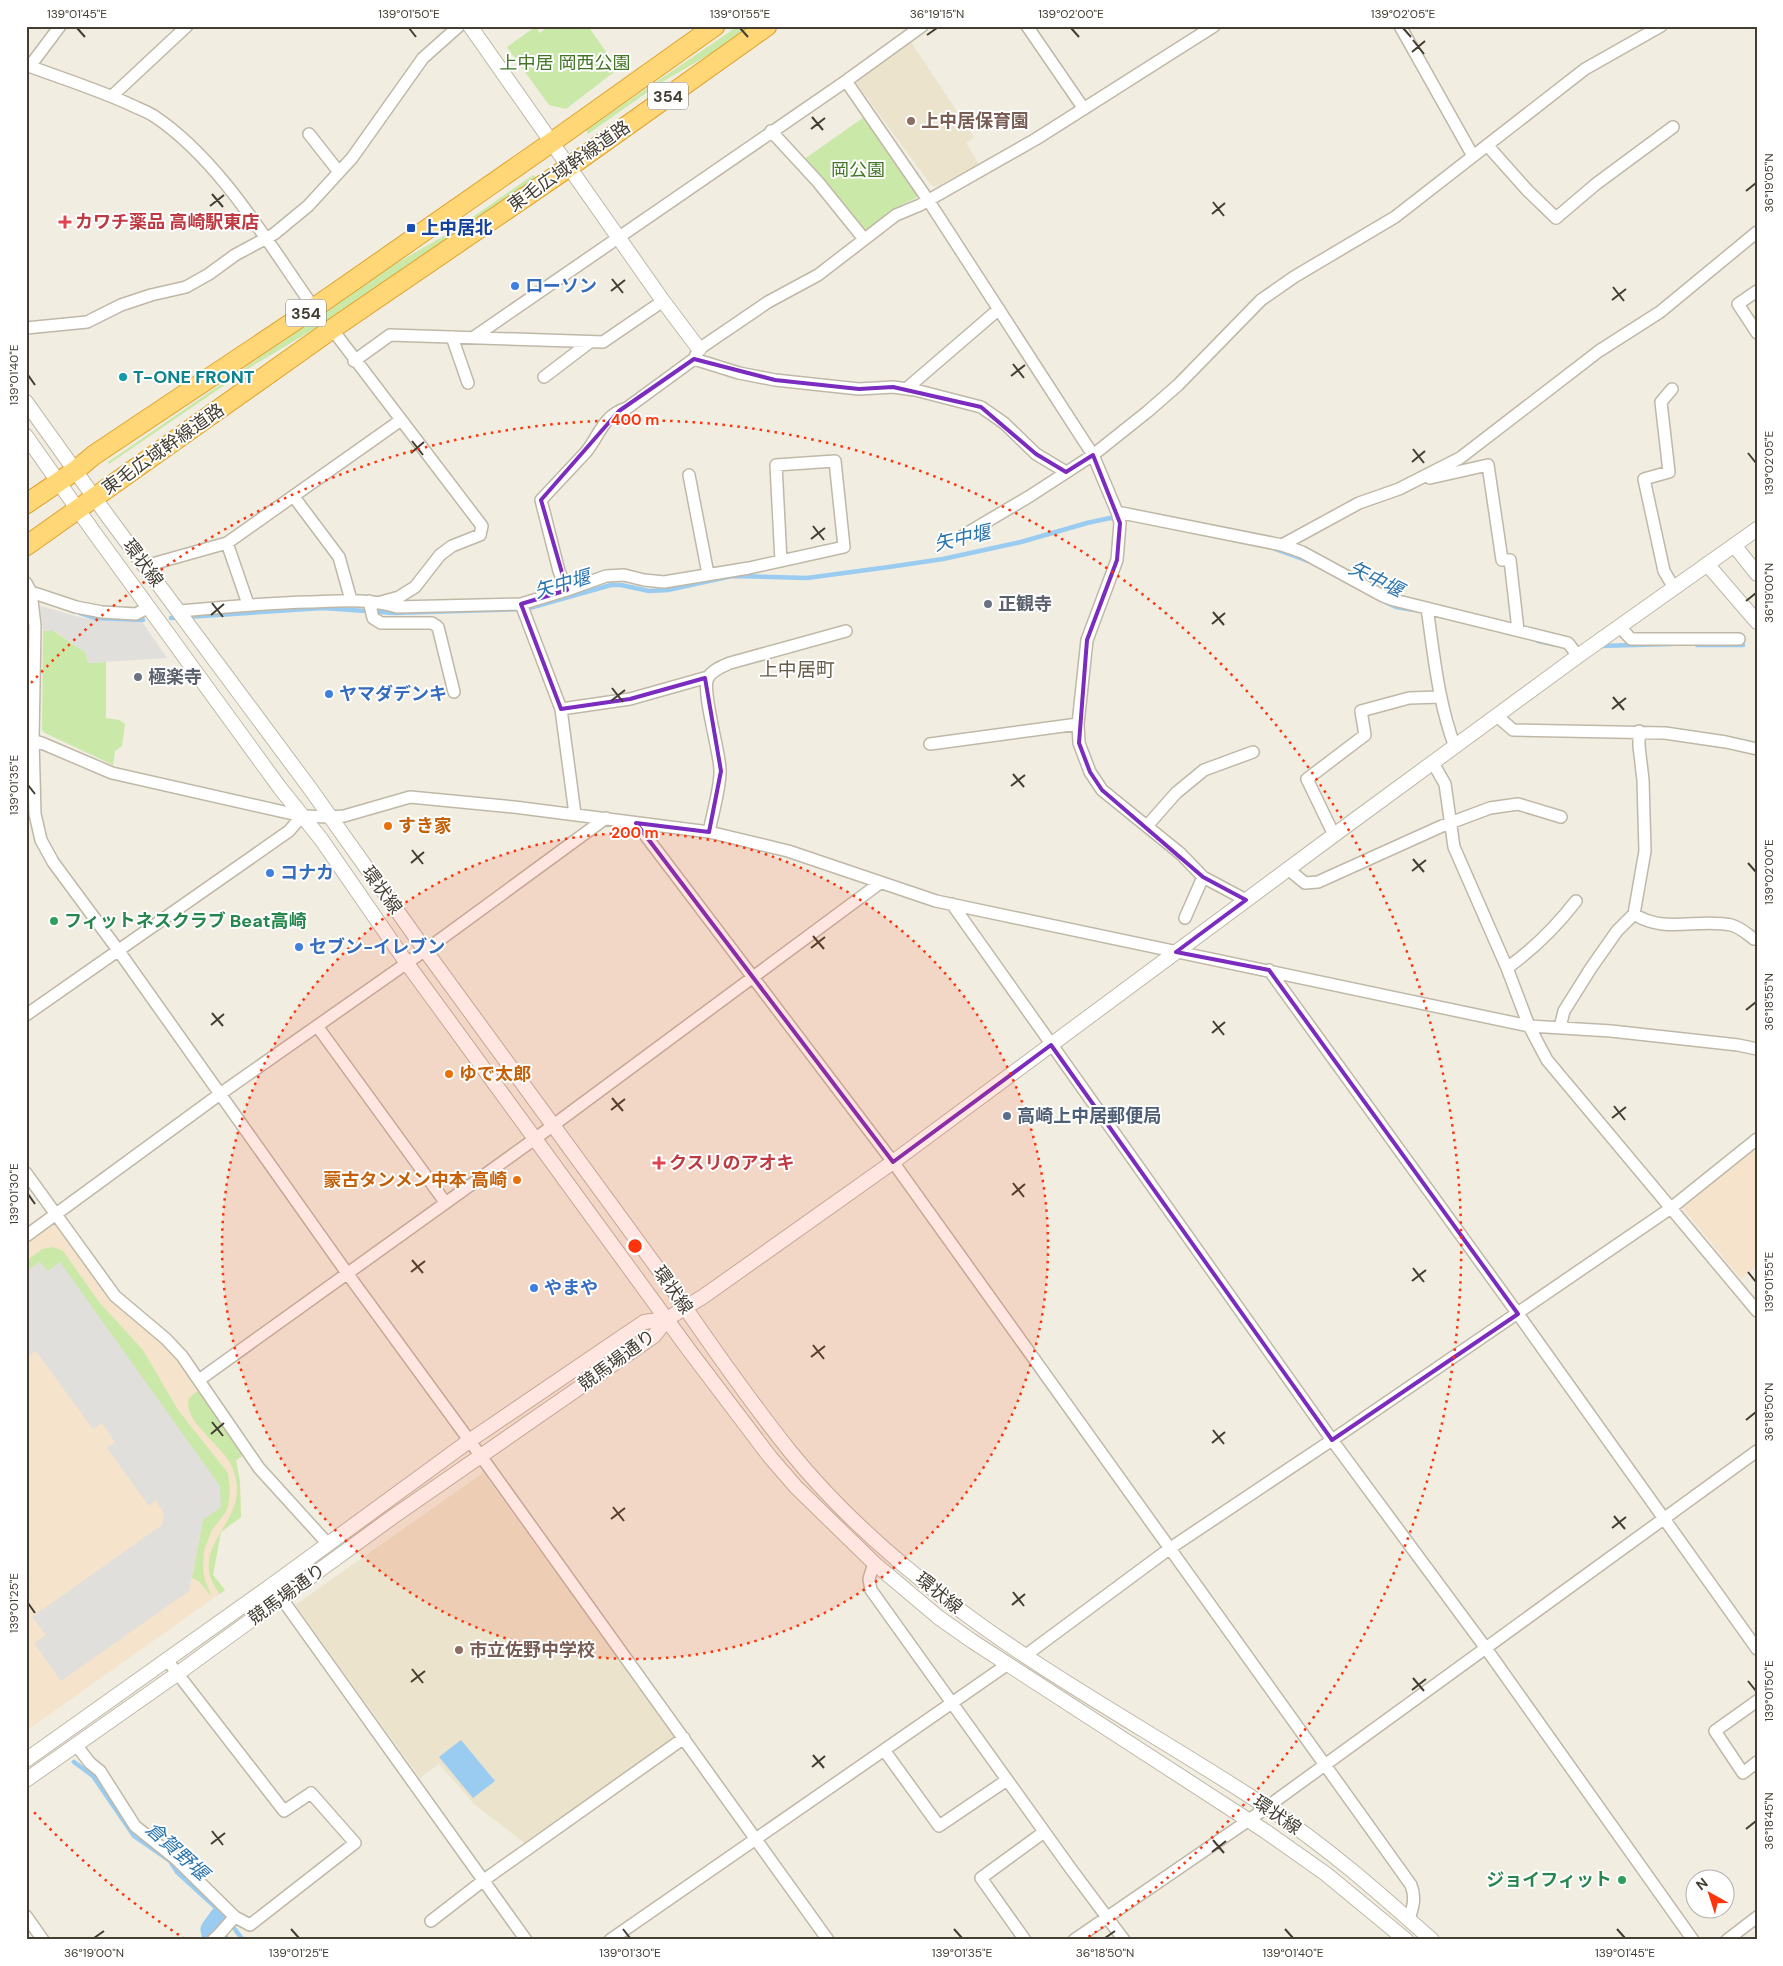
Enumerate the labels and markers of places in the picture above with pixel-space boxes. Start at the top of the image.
place label: 上中居保育園 [921,109,1029,133]
marker: 上中居保育園 [905,115,917,127]
place label: カワチ薬品 高崎駅東店 [75,210,259,234]
marker: カワチ薬品 高崎駅東店 [59,216,71,228]
place label: 上中居北 [421,216,493,240]
marker: 上中居北 [405,222,417,234]
place label: ローソン [525,274,597,298]
marker: ローソン [509,280,521,292]
place label: T-ONE FRONT [133,365,255,389]
marker: T-ONE FRONT [117,371,129,383]
place label: 正観寺 [998,592,1052,616]
marker: 正観寺 [982,598,994,610]
place label: 極楽寺 [148,665,202,689]
marker: 極楽寺 [132,671,144,683]
place label: ヤマダデンキ [339,682,447,706]
marker: ヤマダデンキ [323,688,335,700]
place label: すき家 [398,814,452,838]
marker: すき家 [382,820,394,832]
place label: コナカ [280,861,334,885]
marker: コナカ [264,867,276,879]
place label: フィットネスクラブ Beat高崎 [64,909,306,933]
marker: フィットネスクラブ Beat高崎 [48,915,60,927]
place label: セブン-イレブン [309,935,445,959]
marker: セブン-イレブン [293,941,305,953]
place label: ゆで太郎 [459,1062,531,1086]
marker: ゆで太郎 [443,1068,455,1080]
place label: 高崎上中居郵便局 [1017,1104,1161,1128]
marker: 高崎上中居郵便局 [1001,1110,1013,1122]
place label: クスリのアオキ [669,1151,794,1175]
marker: クスリのアオキ [653,1157,665,1169]
place label: 蒙古タンメン中本 高崎 [323,1168,507,1192]
marker: 蒙古タンメン中本 高崎 [511,1174,523,1186]
centre of rings [626,1237,644,1255]
place label: やまや [544,1276,598,1300]
marker: やまや [528,1282,540,1294]
place label: 市立佐野中学校 [469,1638,595,1662]
marker: 市立佐野中学校 [453,1644,465,1656]
place label: ジョイフィット [1486,1868,1612,1892]
marker: ジョイフィット [1616,1874,1628,1886]

